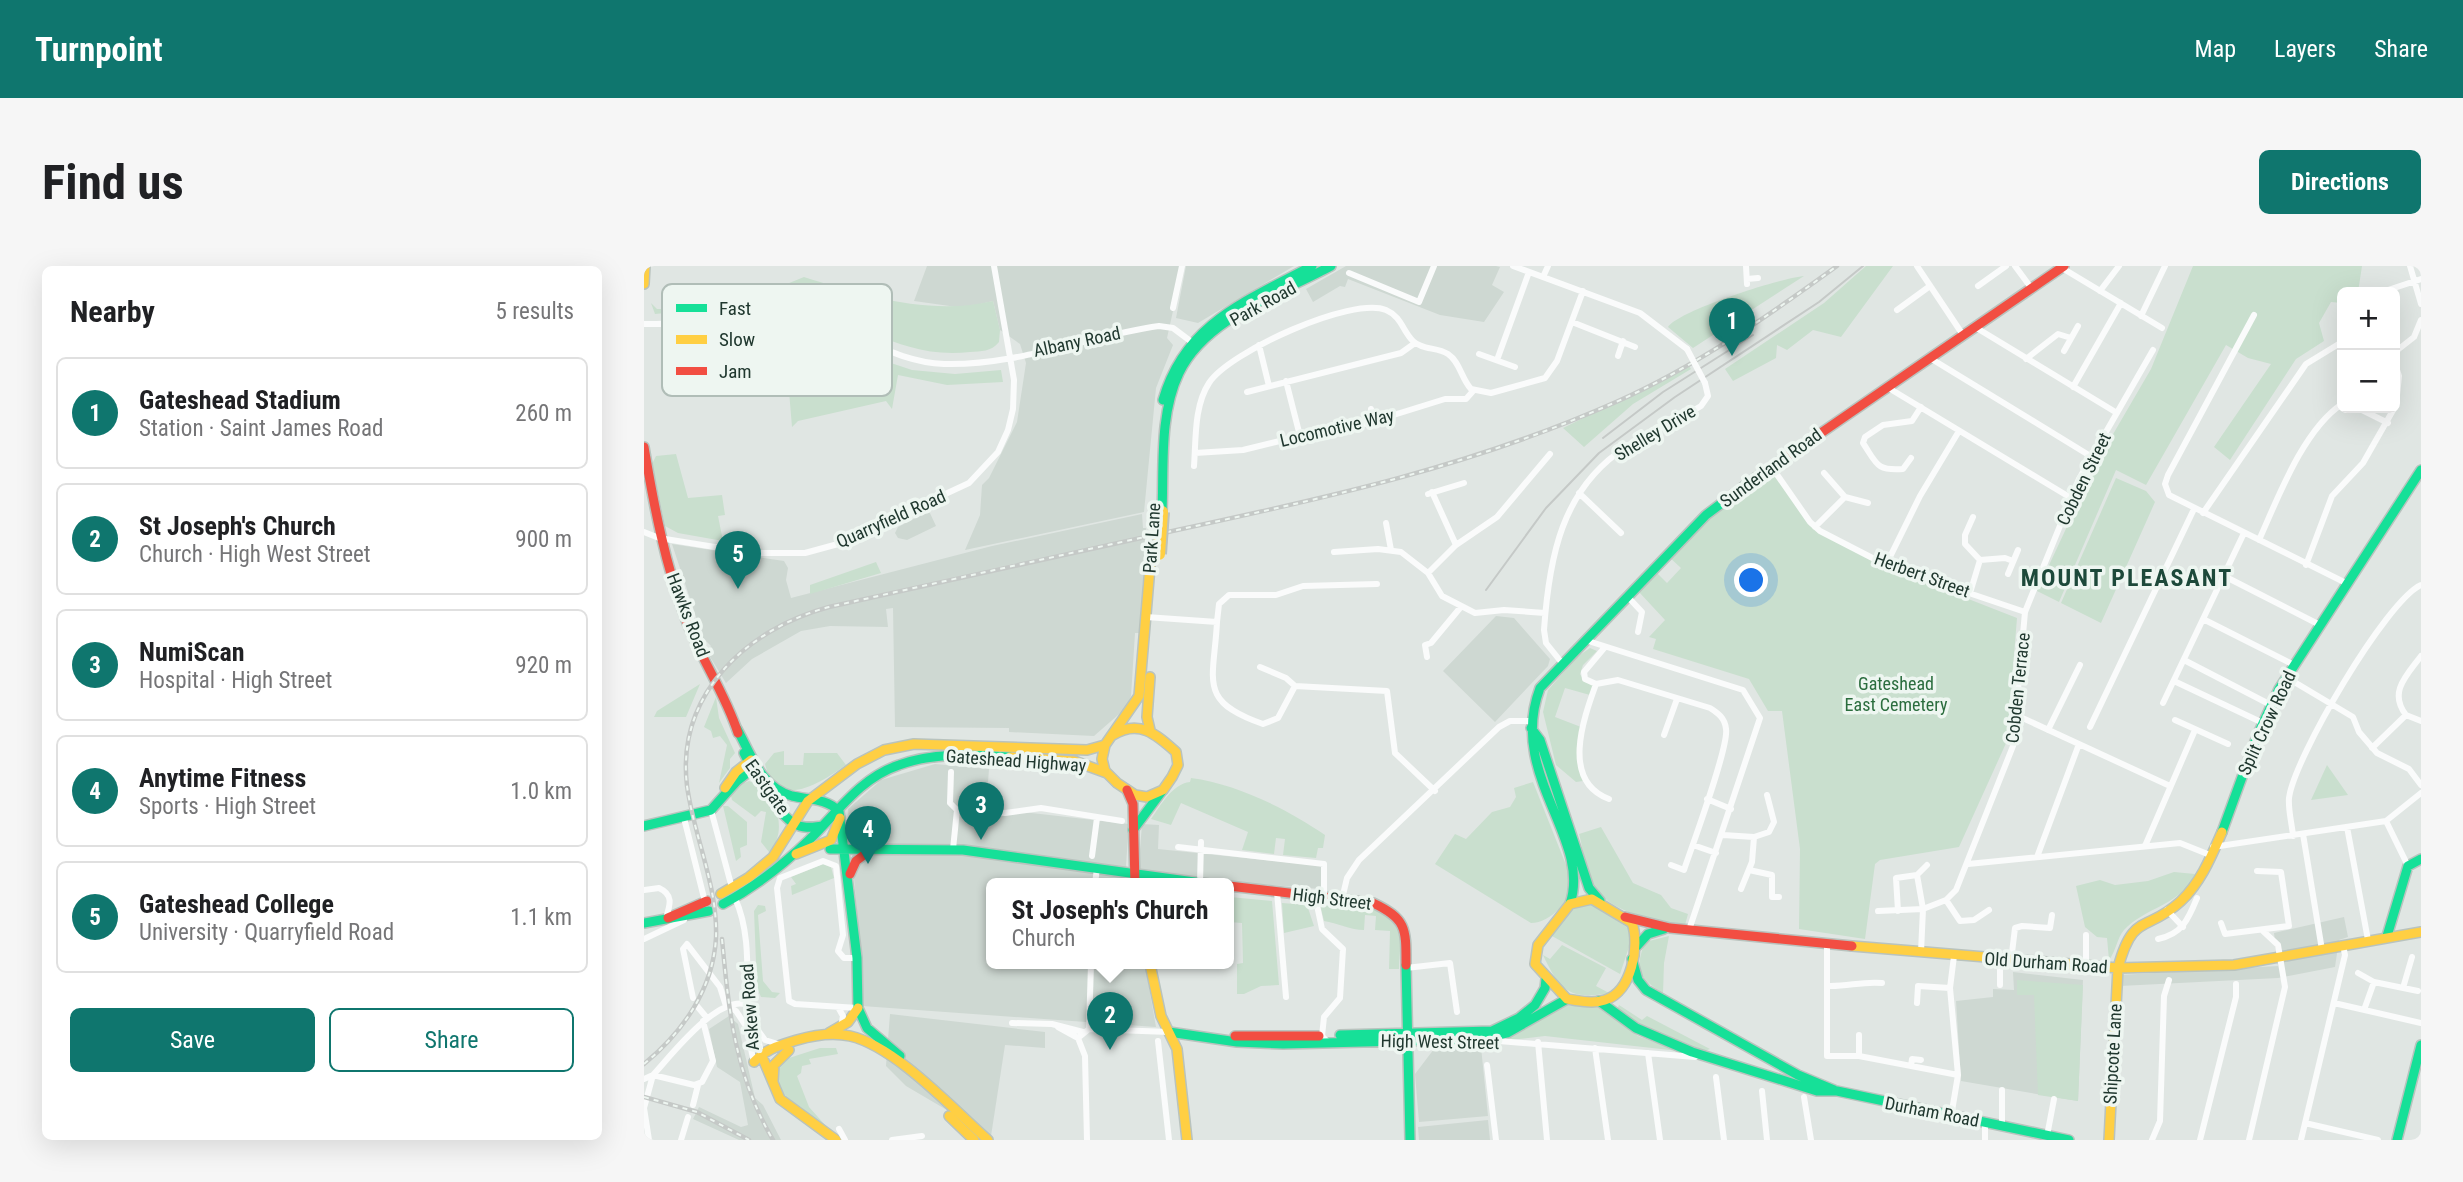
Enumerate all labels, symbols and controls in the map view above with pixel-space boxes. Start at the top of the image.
text: Turnpoint [35,30,163,69]
text: Map [2195,35,2236,63]
text: Layers [2274,35,2336,63]
text: Share [2374,35,2428,63]
button: Directions [2259,150,2421,214]
text: Find us [42,154,184,211]
street label: Park Road [1226,277,1299,330]
legend [662,284,892,396]
map controls [2337,287,2400,413]
button: + [2337,287,2400,350]
text: Nearby [70,294,155,329]
text: Fast [719,297,751,320]
text: 5 results [496,298,574,325]
pin: 1 [1709,298,1755,356]
street label: Albany Road [1031,322,1122,361]
text: Slow [719,328,755,351]
button: − [2337,350,2400,413]
text: Jam [719,360,752,383]
text: Gateshead Stadium [139,385,341,415]
text: 1 [89,400,101,427]
text: 260 m [515,400,572,427]
street label: Shelley Drive [1611,400,1699,465]
street label: Locomotive Way [1278,404,1397,451]
text: Station · Saint James Road [139,415,383,442]
street label: Sunderland Road [1716,424,1826,511]
street label: Cobden Street [2052,429,2115,529]
street label: Quarryfield Road [833,485,949,552]
street label: Park Lane [1139,502,1164,574]
text: St Joseph's Church [139,511,336,541]
text: 2 [89,526,101,553]
text: 900 m [515,526,572,553]
pin: 5 [715,531,761,589]
text: Church · High West Street [139,541,371,568]
street label: Herbert Street [1872,548,1973,601]
your location [1734,563,1768,597]
district label: MOUNT PLEASANT [2021,564,2233,592]
street label: Hawks Road [663,570,714,660]
street label: Cobden Terrace [2001,632,2034,744]
text: NumiScan [139,637,245,667]
text: 3 [89,652,101,679]
text: 920 m [515,652,572,679]
text: Hospital · High Street [139,667,332,694]
street label: Split Crow Road [2233,667,2300,778]
park label: Gateshead East Cemetery [1845,673,1948,715]
street label: Gateshead Highway [945,745,1087,776]
street label: Eastgate [741,755,794,818]
text: Anytime Fitness [139,763,306,793]
text: 4 [89,778,101,805]
text: 1.0 km [510,778,572,805]
pin: 3 [958,782,1004,840]
text: Sports · High Street [139,793,316,820]
pin: 4 [845,806,891,864]
popup [986,878,1234,969]
street label: High Street [1291,883,1373,914]
text: Gateshead College [139,889,334,919]
text: St Joseph's Church [1012,895,1208,925]
text: 5 [89,904,101,931]
text: 1.1 km [510,904,572,931]
text: University · Quarryfield Road [139,919,394,946]
text: Church [1012,925,1075,952]
street label: Old Durham Road [1984,948,2108,977]
street label: Askew Road [736,963,763,1051]
pin: 2 [1087,992,1133,1050]
street label: Shipcote Lane [2099,1003,2126,1105]
button: Save [70,1008,315,1072]
button: Share [329,1008,574,1072]
street label: High West Street [1380,1030,1500,1053]
street label: Durham Road [1883,1092,1981,1131]

